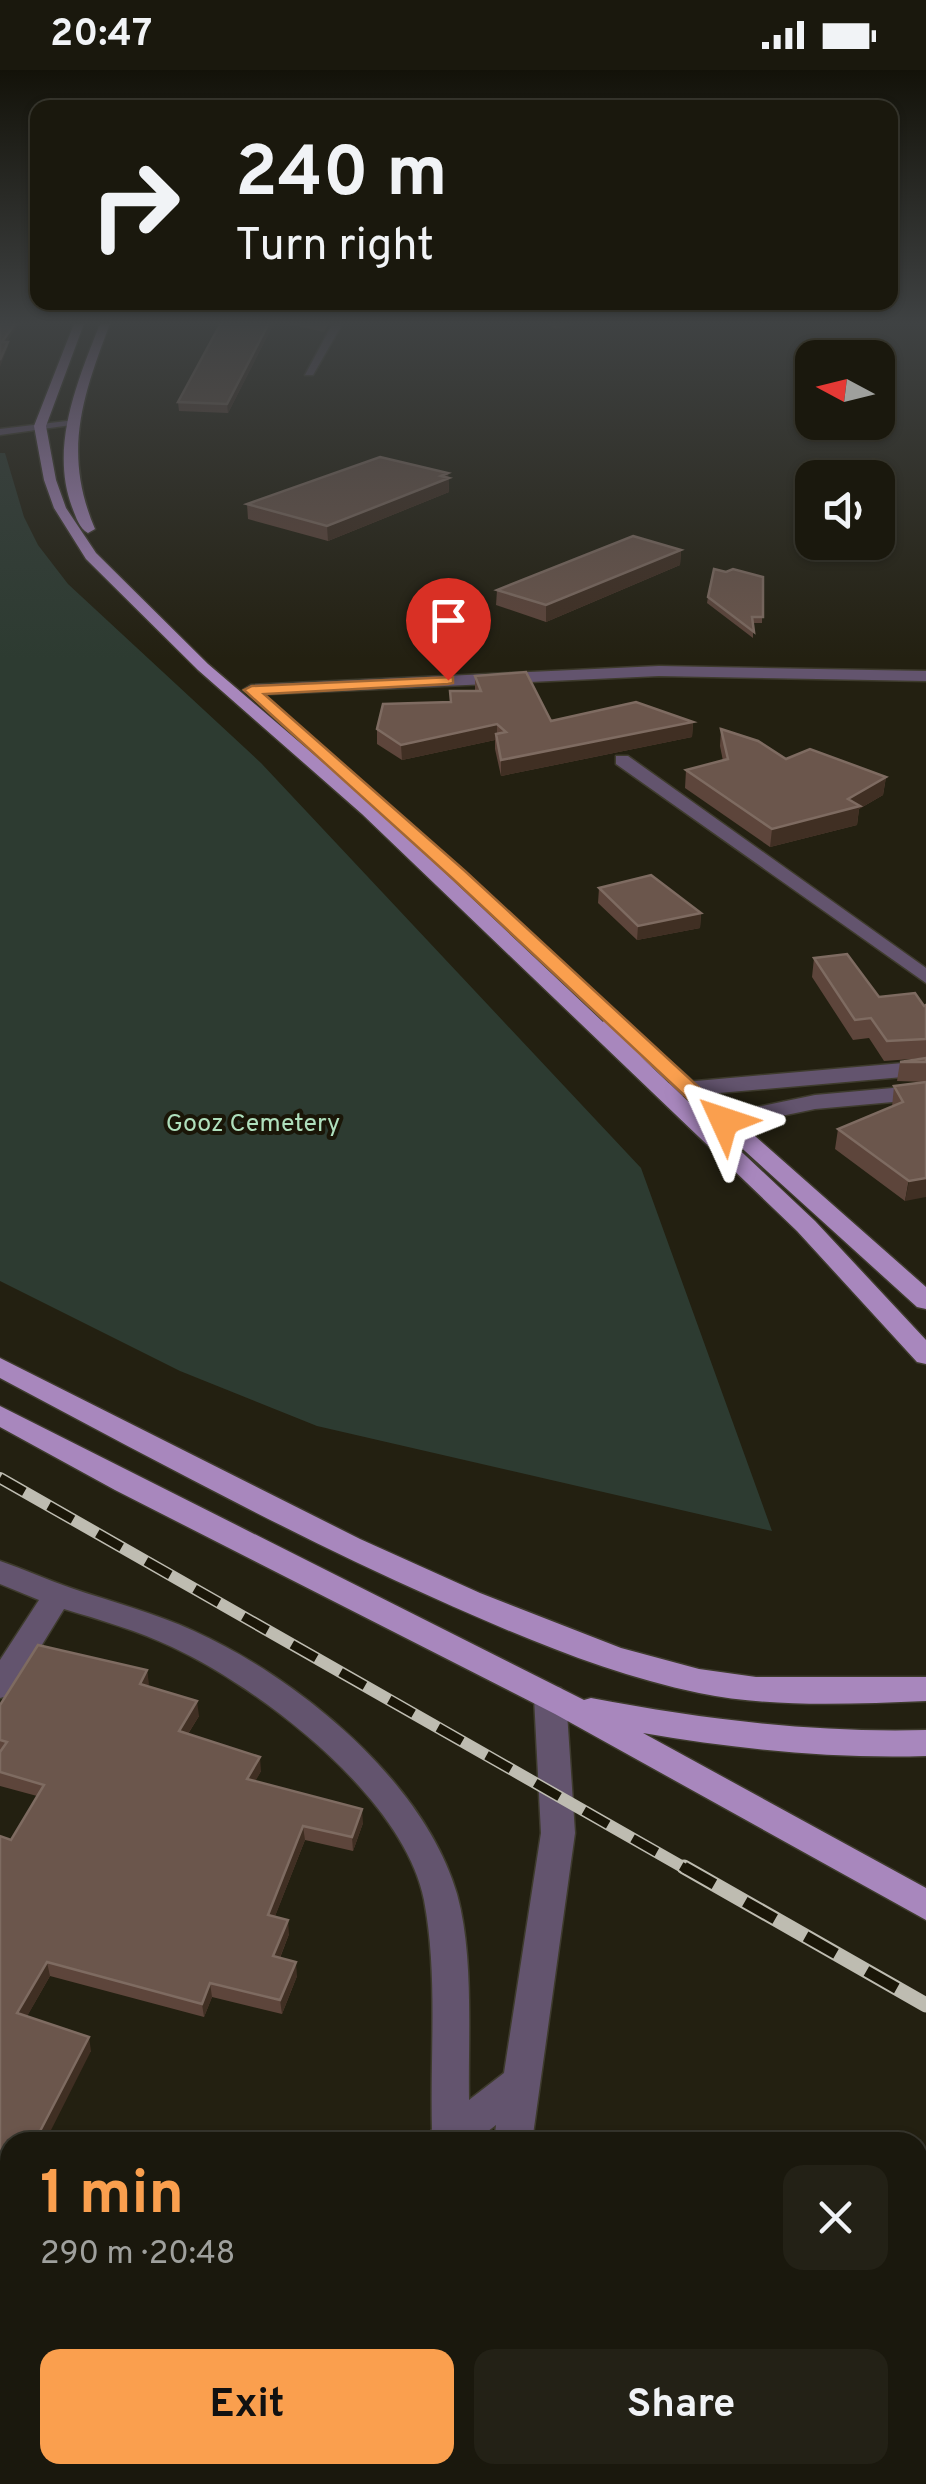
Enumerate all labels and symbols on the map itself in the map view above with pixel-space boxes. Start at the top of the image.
north arrow [795,340,895,440]
pin [406,578,491,681]
position arrow [672,1069,776,1173]
park label: Gooz Cemetery [166,1109,340,1141]

